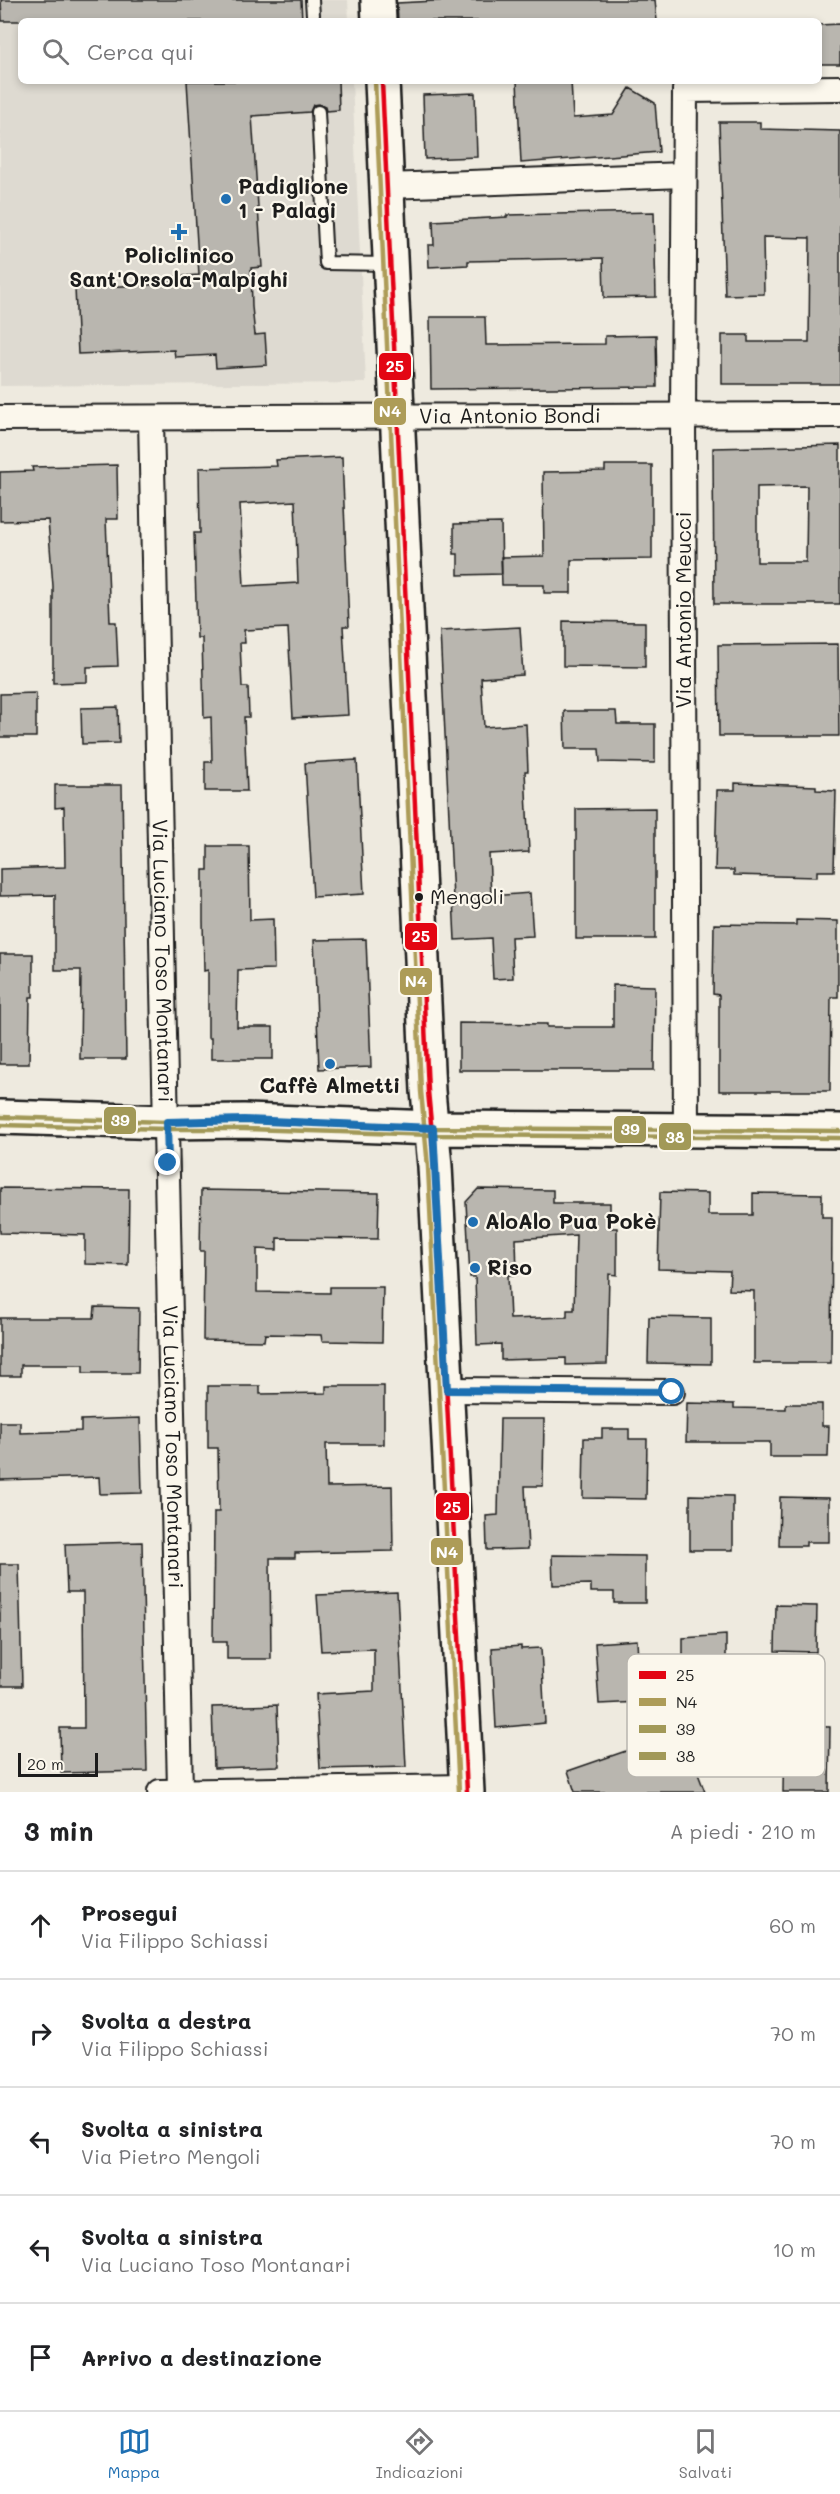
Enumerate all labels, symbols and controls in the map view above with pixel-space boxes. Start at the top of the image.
search box [18,18,822,84]
icon: search [39,35,72,68]
text: Cerca qui [87,37,194,66]
place label: Padiglione 1 - Palagi [238,172,348,223]
marker: Padiglione 1 - Palagi [219,192,233,206]
marker: Policlinico Sant'Orsola-Malpighi [170,223,188,241]
place label: Policlinico Sant'Orsola-Malpighi [69,241,289,292]
line badge: 25 [378,352,412,381]
text: 25 [386,355,404,376]
line badge: N4 [373,397,407,426]
text: N4 [379,400,401,421]
street label: Via Antonio Bondi [419,401,601,429]
street label: Via Antonio Meucci [669,511,696,709]
street label: Via Luciano Toso Montanari [147,819,180,1103]
place label: Mengoli [430,883,504,909]
marker: Mengoli [413,891,425,903]
line badge: 25 [404,922,438,951]
text: 25 [412,925,430,946]
line badge: N4 [399,967,433,996]
text: N4 [405,970,427,991]
marker: Caffè Almetti [323,1057,337,1071]
place label: Caffè Almetti [260,1071,400,1098]
line badge: 39 [103,1106,137,1135]
text: 39 [110,1109,130,1130]
line badge: 39 [613,1115,647,1144]
text: 39 [620,1118,640,1139]
line badge: 38 [658,1122,692,1151]
text: 38 [665,1126,685,1147]
route end [154,1149,180,1175]
place label: AloAlo Pua Pokè [485,1207,656,1234]
marker: AloAlo Pua Pokè [466,1215,480,1229]
place label: Riso [487,1253,532,1280]
marker: Riso [468,1261,482,1275]
street label: Via Luciano Toso Montanari [158,1305,191,1589]
route start [658,1378,684,1404]
line badge: 25 [435,1492,470,1521]
text: 25 [443,1496,461,1517]
line badge: N4 [430,1537,464,1566]
text: N4 [436,1541,458,1562]
legend [627,1654,825,1777]
text: 25 [676,1664,694,1685]
text: N4 [676,1691,698,1712]
text: 39 [676,1718,695,1739]
text: 38 [676,1745,695,1766]
scale bar [18,1750,98,1778]
text: 20 m [27,1753,64,1774]
text: 3 min [24,1814,93,1848]
text: A piedi · 210 m [670,1818,816,1844]
text: Prosegui [81,1898,178,1927]
icon: ahead [24,1909,57,1942]
text: 60 m [769,1912,816,1938]
text: Via Filippo Schiassi [81,1927,269,1953]
text: Svolta a destra [81,2006,251,2035]
icon: right [24,2017,57,2050]
text: 70 m [770,2020,816,2046]
text: Via Filippo Schiassi [81,2035,269,2061]
text: Svolta a sinistra [81,2114,263,2143]
icon: left [24,2125,57,2158]
text: 70 m [770,2128,816,2154]
text: Via Pietro Mengoli [81,2143,261,2169]
text: Svolta a sinistra [81,2222,263,2251]
icon: left [24,2233,57,2266]
text: 10 m [772,2236,816,2262]
text: Via Luciano Toso Montanari [81,2251,351,2277]
icon: arrive [24,2341,57,2374]
text: Arrivo a destinazione [81,2343,322,2372]
tab: Mappa [108,2425,160,2482]
tab: Indicazioni [376,2425,463,2482]
tab: Salvati [679,2425,732,2482]

